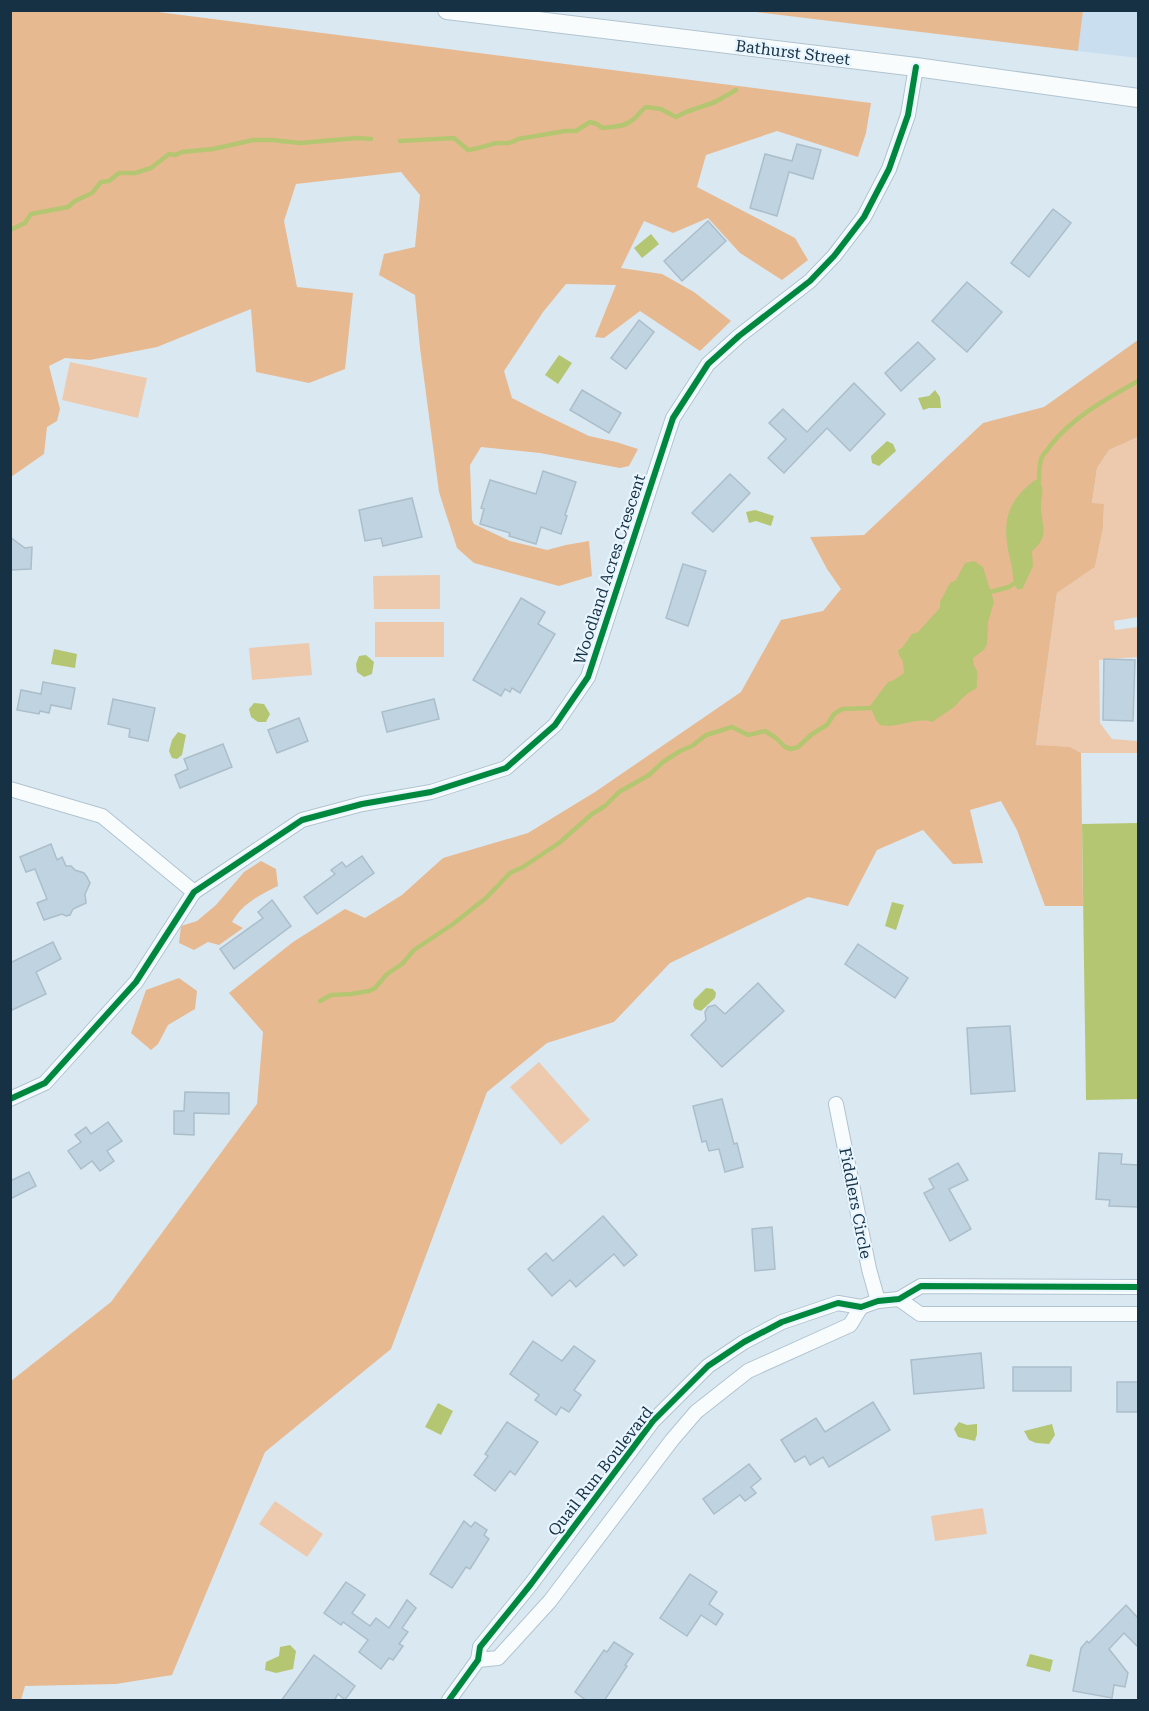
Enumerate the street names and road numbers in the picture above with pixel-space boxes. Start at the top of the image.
street label: Bathurst Street [735,36,851,69]
street label: Woodland Acres Crescent [570,472,649,667]
street label: Fiddlers Circle [835,1146,876,1261]
street label: Quail Run Boulevard [544,1403,657,1540]

